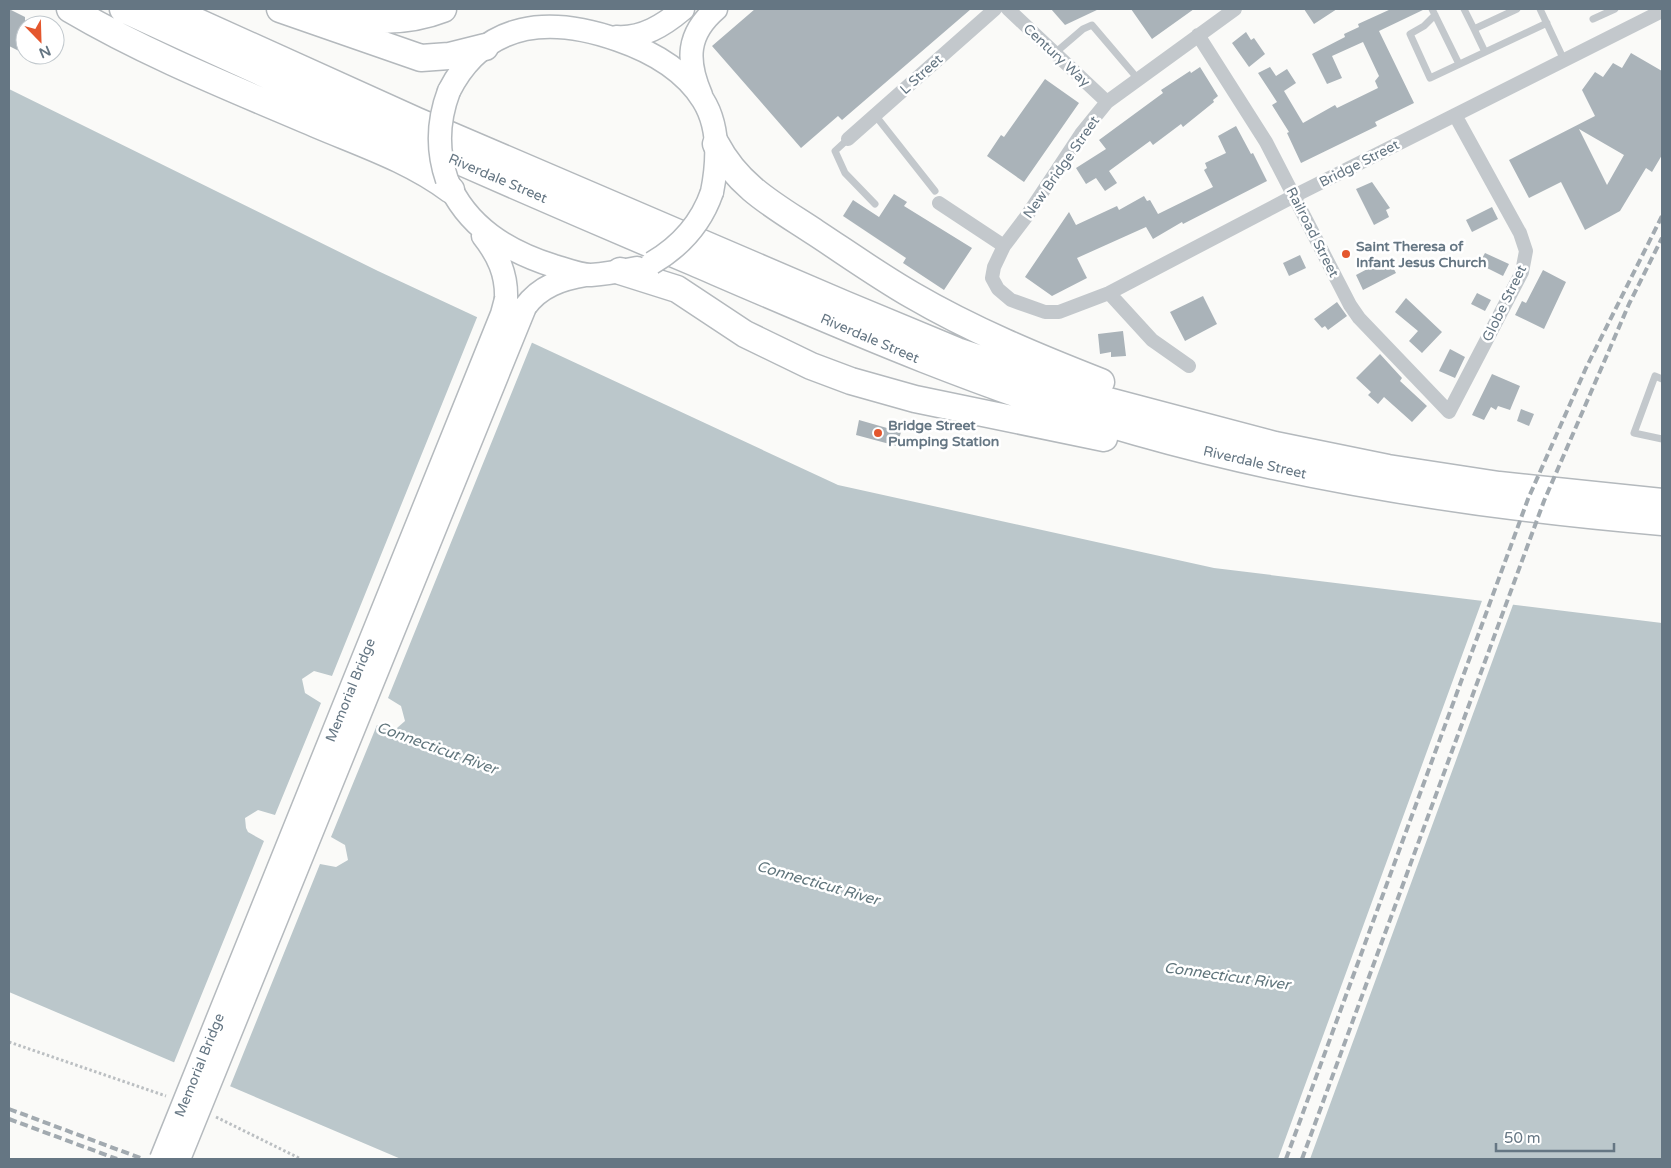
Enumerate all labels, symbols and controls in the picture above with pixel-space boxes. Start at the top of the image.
north arrow [15,15,65,65]
street label: Century Way [1020,20,1094,91]
text: N [36,41,53,62]
street label: L Street [896,50,947,98]
street label: New Bridge Street [1020,112,1104,222]
street label: Bridge Street [1316,136,1403,191]
street label: Riverdale Street [446,150,550,207]
street label: Railroad Street [1283,184,1343,281]
place label: Saint Theresa of Infant Jesus Church [1356,238,1486,271]
marker: Saint Theresa of Infant Jesus Church [1340,248,1352,260]
street label: Globe Street [1479,262,1531,344]
street label: Riverdale Street [818,310,922,367]
place label: Bridge Street Pumping Station [888,417,999,450]
marker: Bridge Street Pumping Station [872,427,884,439]
street label: Riverdale Street [1202,442,1309,483]
street label: Memorial Bridge [322,636,379,745]
water label: Connecticut River [374,718,502,779]
water label: Connecticut River [755,857,884,910]
water label: Connecticut River [1163,958,1293,994]
street label: Memorial Bridge [171,1011,228,1120]
scale bar [1496,1120,1614,1152]
text: 50 m [1504,1129,1541,1147]

